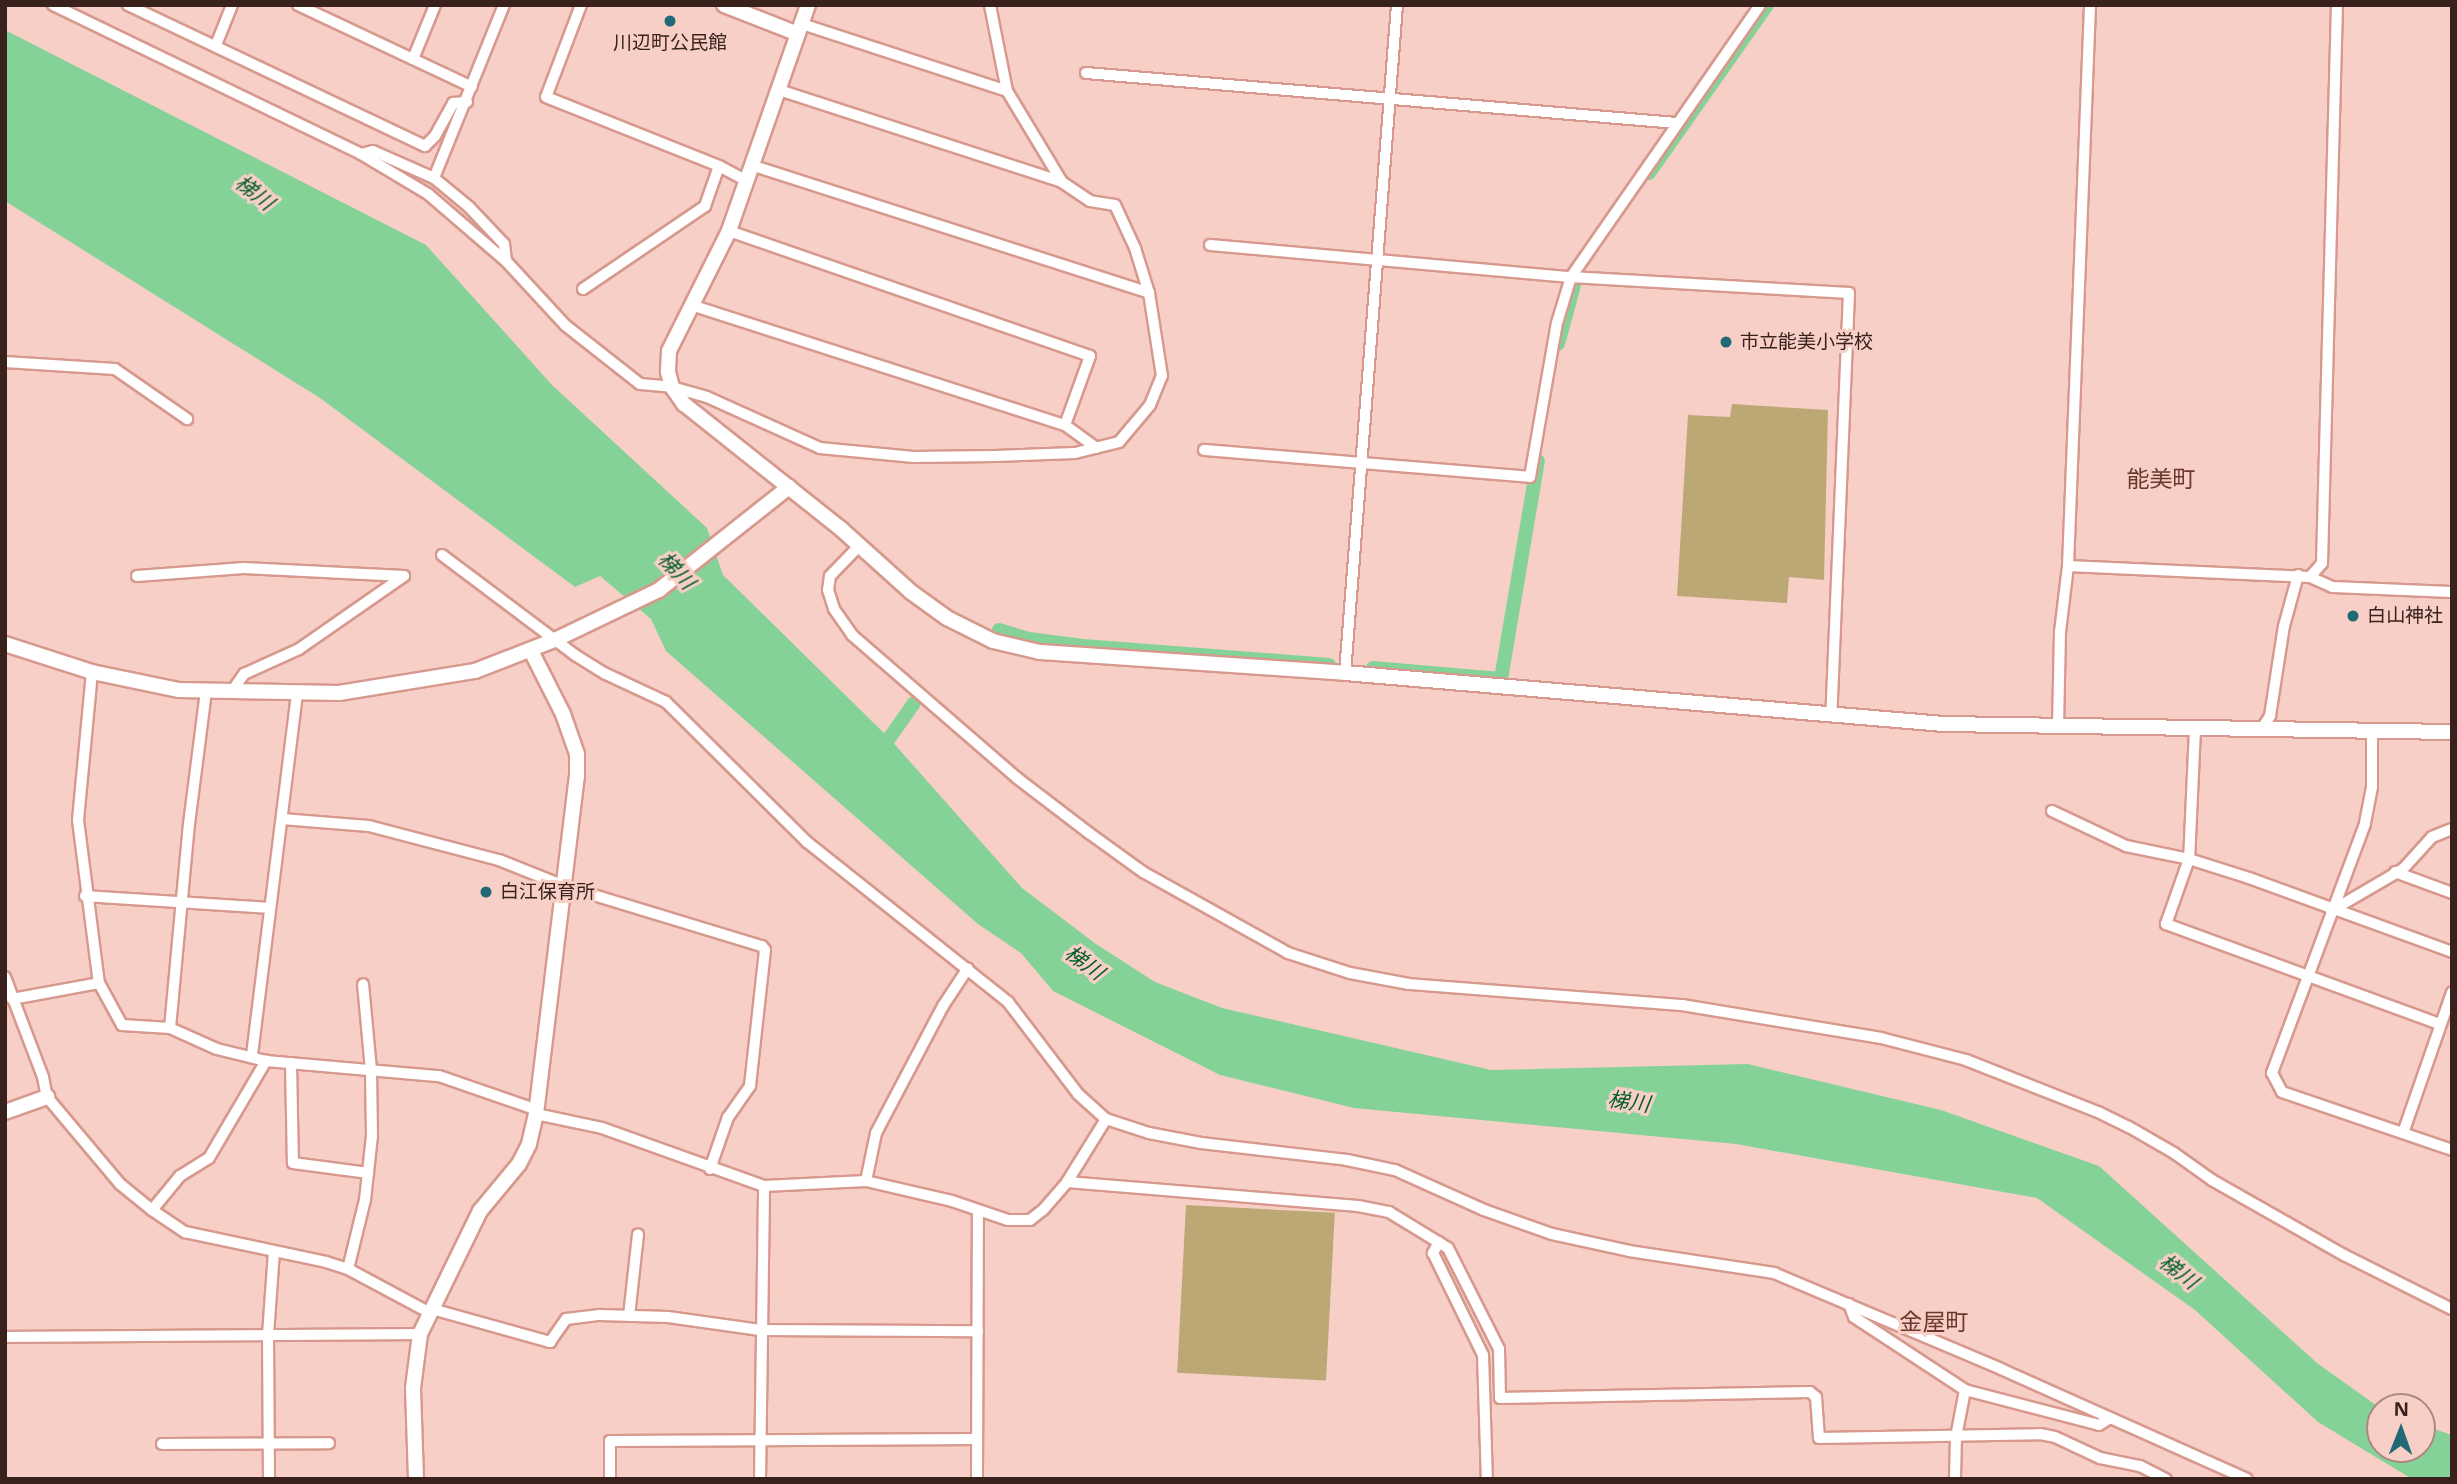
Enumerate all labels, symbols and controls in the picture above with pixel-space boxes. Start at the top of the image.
marker: 川辺町公民館 [662,13,678,29]
place label: 川辺町公民館 [613,32,727,54]
water label: 梯川 [231,169,279,215]
place label: 市立能美小学校 [1740,331,1873,353]
marker: 市立能美小学校 [1718,334,1734,350]
district label: 能美町 [2127,464,2195,492]
water label: 梯川 [653,546,701,594]
place label: 白山神社 [2367,605,2443,627]
marker: 白山神社 [2345,608,2361,624]
place label: 白江保育所 [500,881,595,903]
marker: 白江保育所 [478,884,494,900]
water label: 梯川 [1061,939,1109,985]
water label: 梯川 [1606,1086,1652,1116]
water label: 梯川 [2155,1248,2203,1294]
district label: 金屋町 [1900,1307,1968,1335]
north arrow [2366,1393,2436,1463]
text: N [2393,1396,2409,1422]

